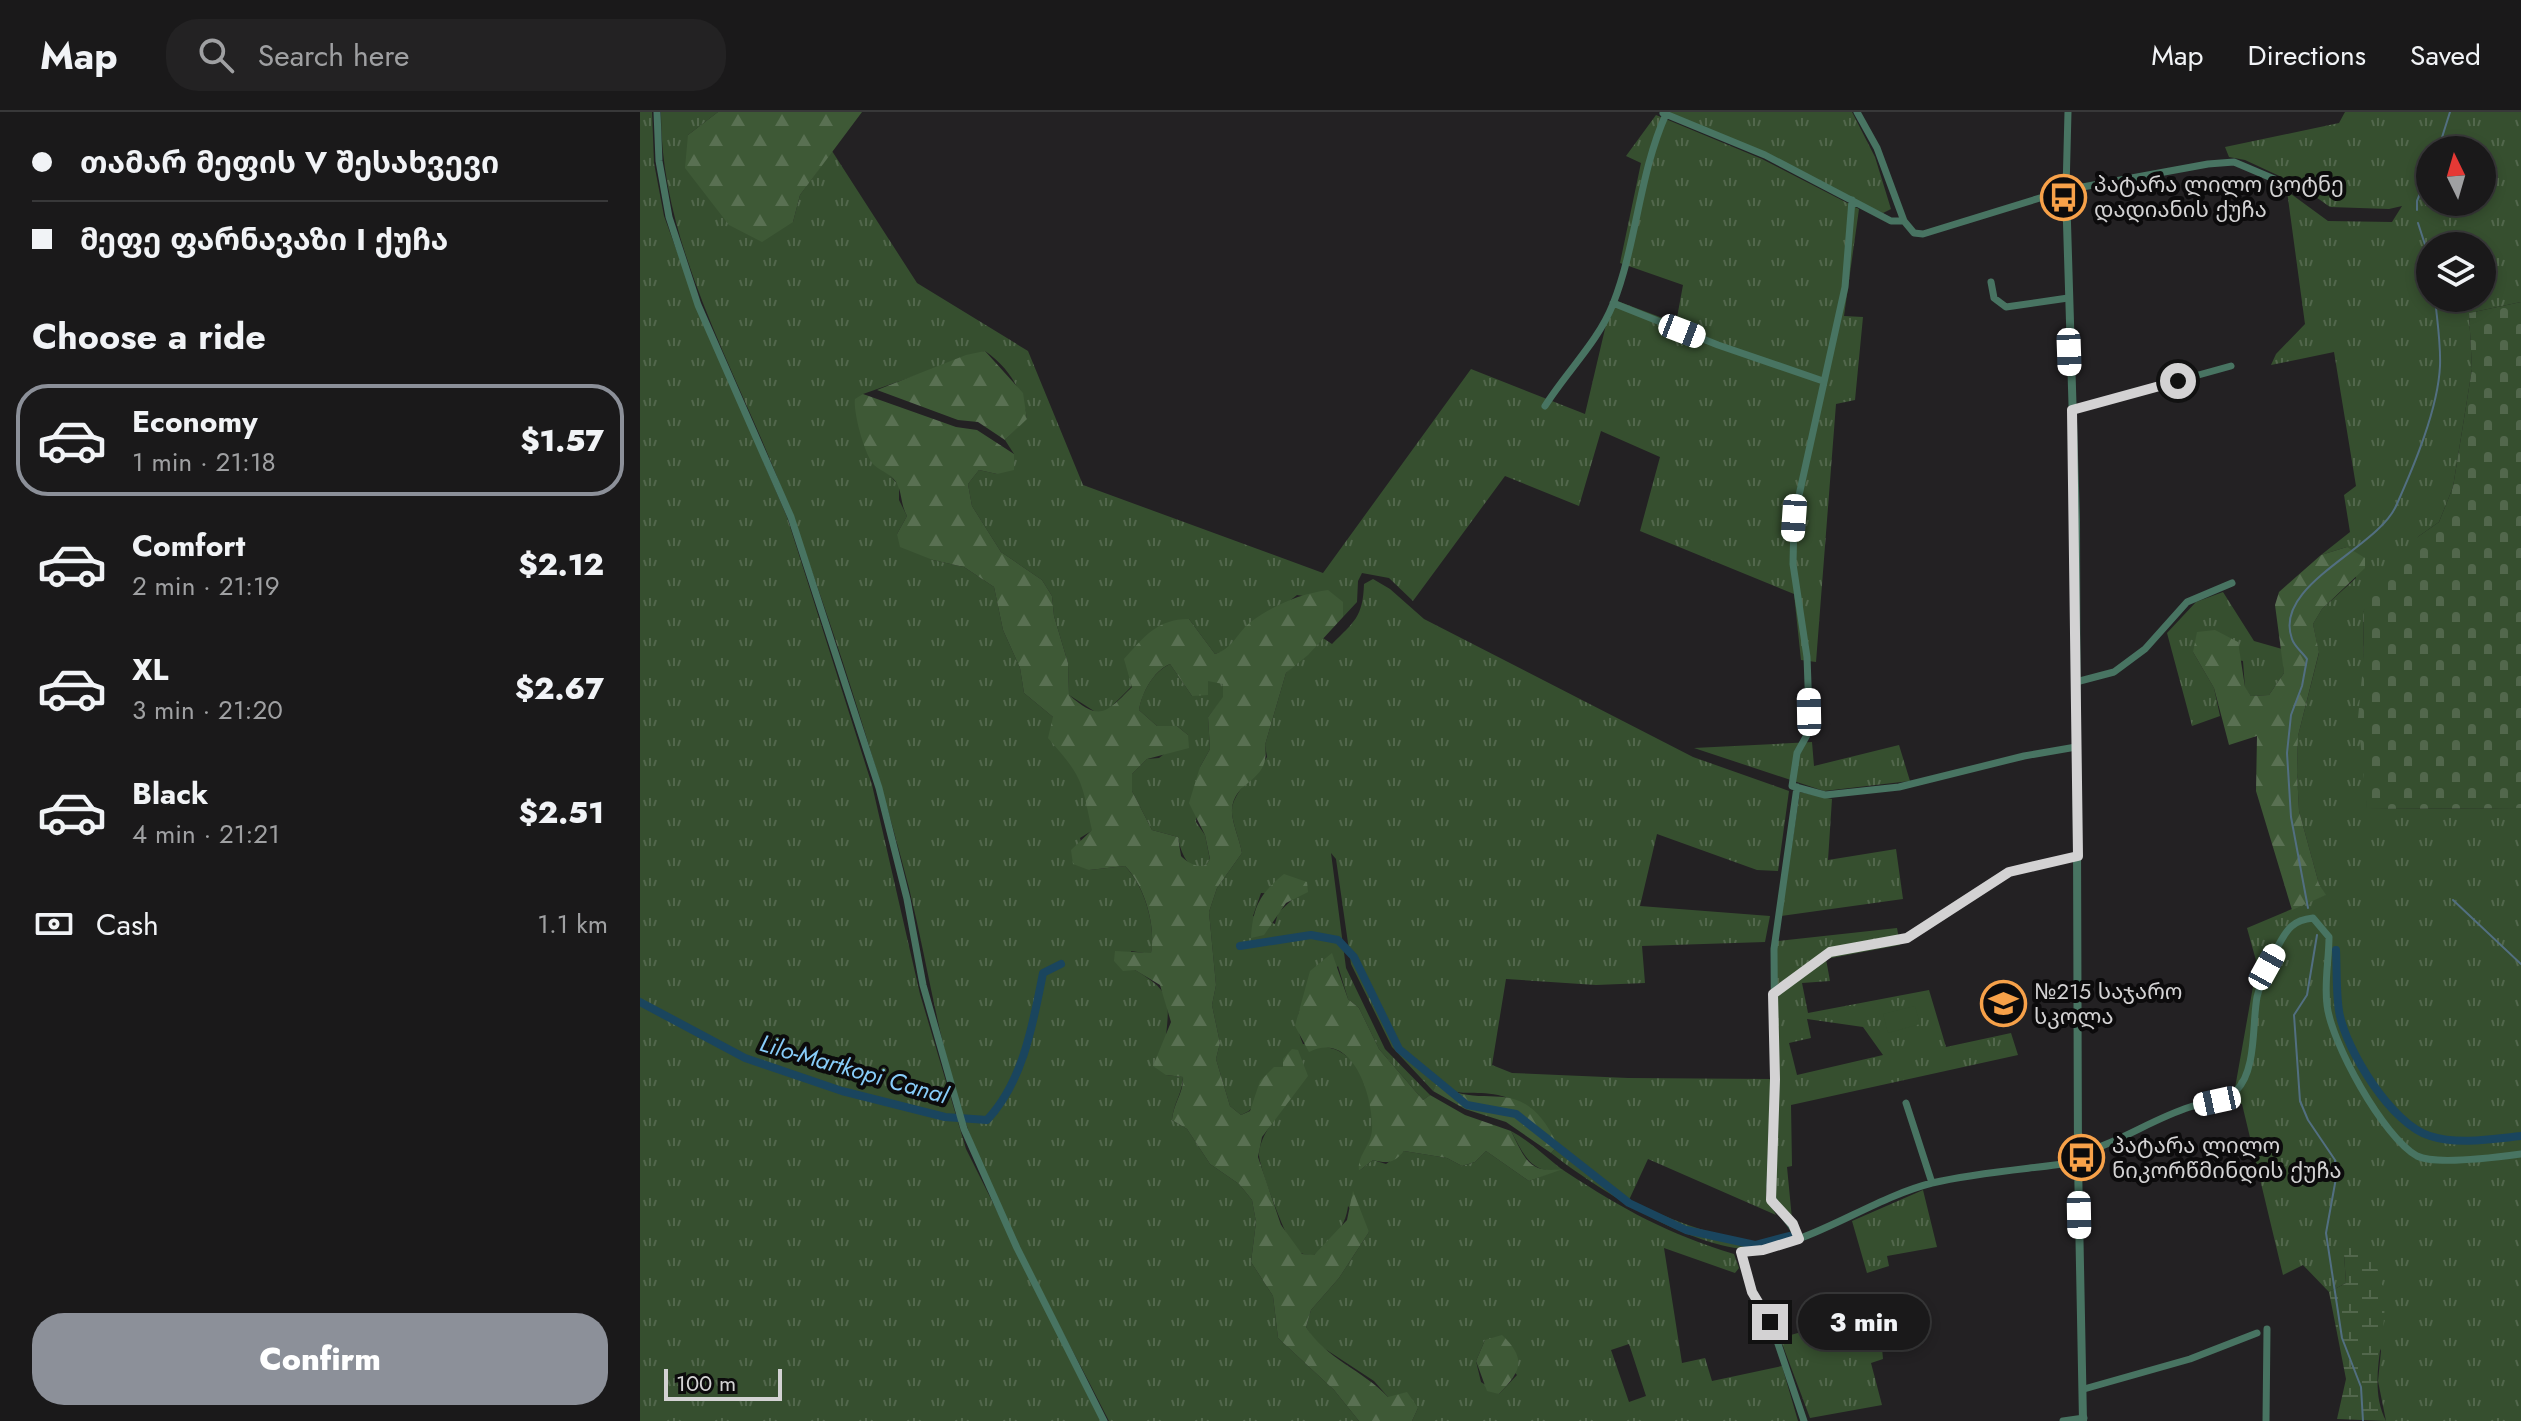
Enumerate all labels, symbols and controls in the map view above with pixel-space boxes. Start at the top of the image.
search box [166,19,726,91]
text: Map [40,28,118,83]
icon: search [194,33,238,77]
text: Search here [258,34,410,77]
text: Map [2151,35,2203,76]
text: Directions [2247,35,2366,76]
text: Saved [2410,35,2481,76]
north arrow [2416,136,2496,216]
map controls [2416,136,2496,312]
text: თამარ მეფის V შესახვევი [80,141,499,184]
place label: პატარა ლილო ცოტნე დადიანის ქუჩა [2094,168,2344,225]
bus stop icon: პატარა ლილო ცოტნე დადიანის ქუჩა [2039,173,2087,221]
text: მეფე ფარნავაზი I ქუჩა [80,218,448,261]
button: layers [2416,232,2496,312]
text: Choose a ride [32,310,266,362]
car [1655,311,1709,351]
car [2056,328,2082,376]
route start [2160,363,2196,399]
text: Economy [132,400,258,443]
icon: car [36,404,108,476]
text: $1.57 [520,419,604,462]
text: 1 min · 21:18 [132,443,276,481]
car [1780,493,1808,543]
text: Comfort [132,524,245,567]
icon: car [36,528,108,600]
text: $2.12 [518,543,604,586]
text: 2 min · 21:19 [132,567,280,605]
text: XL [132,648,168,691]
icon: car [36,652,108,724]
text: $2.67 [515,667,604,710]
car [1797,688,1821,736]
text: 3 min · 21:20 [132,691,283,729]
text: Black [132,772,208,815]
icon: car [36,776,108,848]
text: $2.51 [519,791,604,834]
text: 4 min · 21:21 [132,815,280,853]
icon: cash [32,902,76,946]
text: Cash [96,903,159,946]
text: 1.1 km [537,905,608,943]
car [2245,940,2289,994]
place label: №215 საჯარო სკოლა [2034,975,2182,1032]
school or university icon: №215 საჯარო სკოლა [1979,980,2027,1028]
water label: Lilo-Martkopi Canal [756,1025,954,1113]
car [2191,1084,2243,1118]
place label: პატარა ლილო ნიკორწმინდის ქუჩა [2112,1129,2342,1186]
bus stop icon: პატარა ლილო ნიკორწმინდის ქუჩა [2057,1134,2105,1182]
car [2067,1191,2091,1239]
callout: 3 min [1798,1294,1930,1350]
text: 3 min [1830,1303,1898,1341]
route end [1752,1304,1788,1340]
button: Confirm [32,1313,608,1405]
scale bar [664,1365,782,1401]
text: 100 m [676,1367,736,1399]

